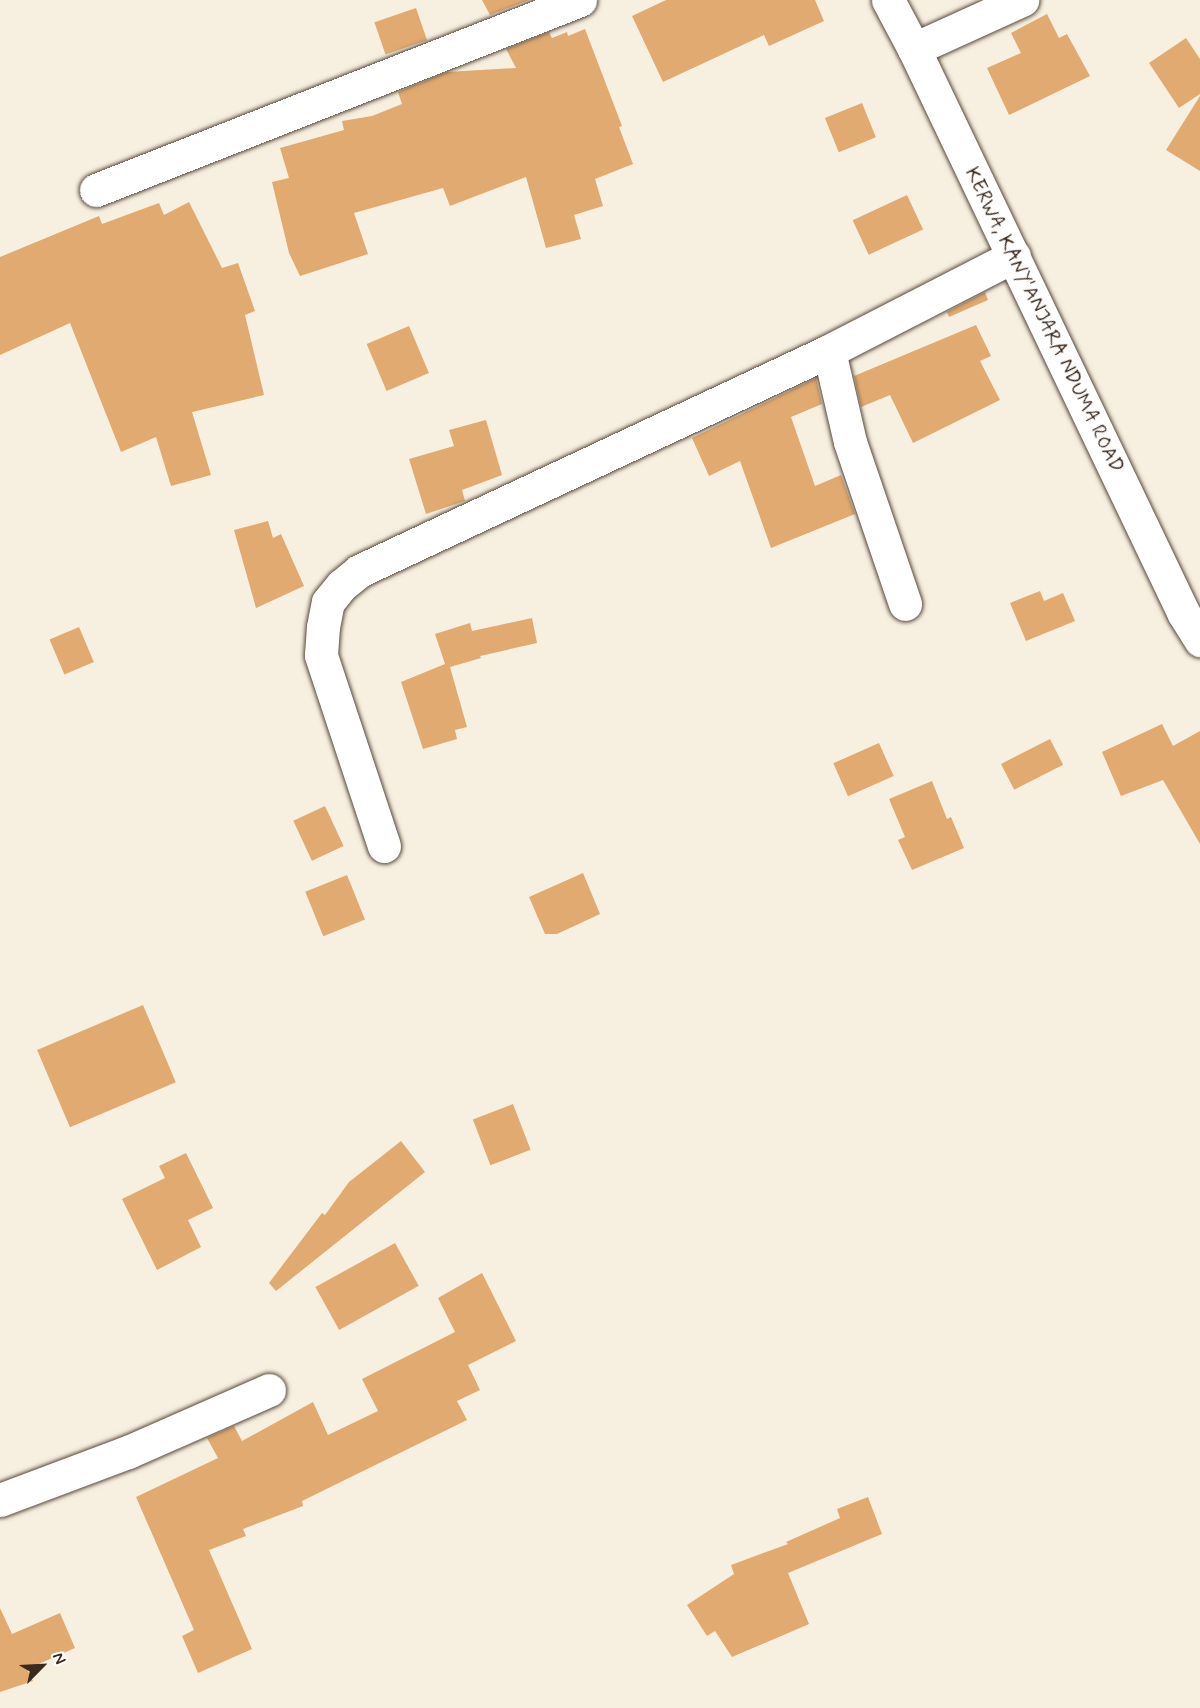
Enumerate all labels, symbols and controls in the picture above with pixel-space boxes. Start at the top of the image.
street label: KERWA, KANY'ANJARA NDUMA ROAD [959,163,1129,477]
north arrow [12,1636,72,1696]
text: N [47,1649,71,1668]

